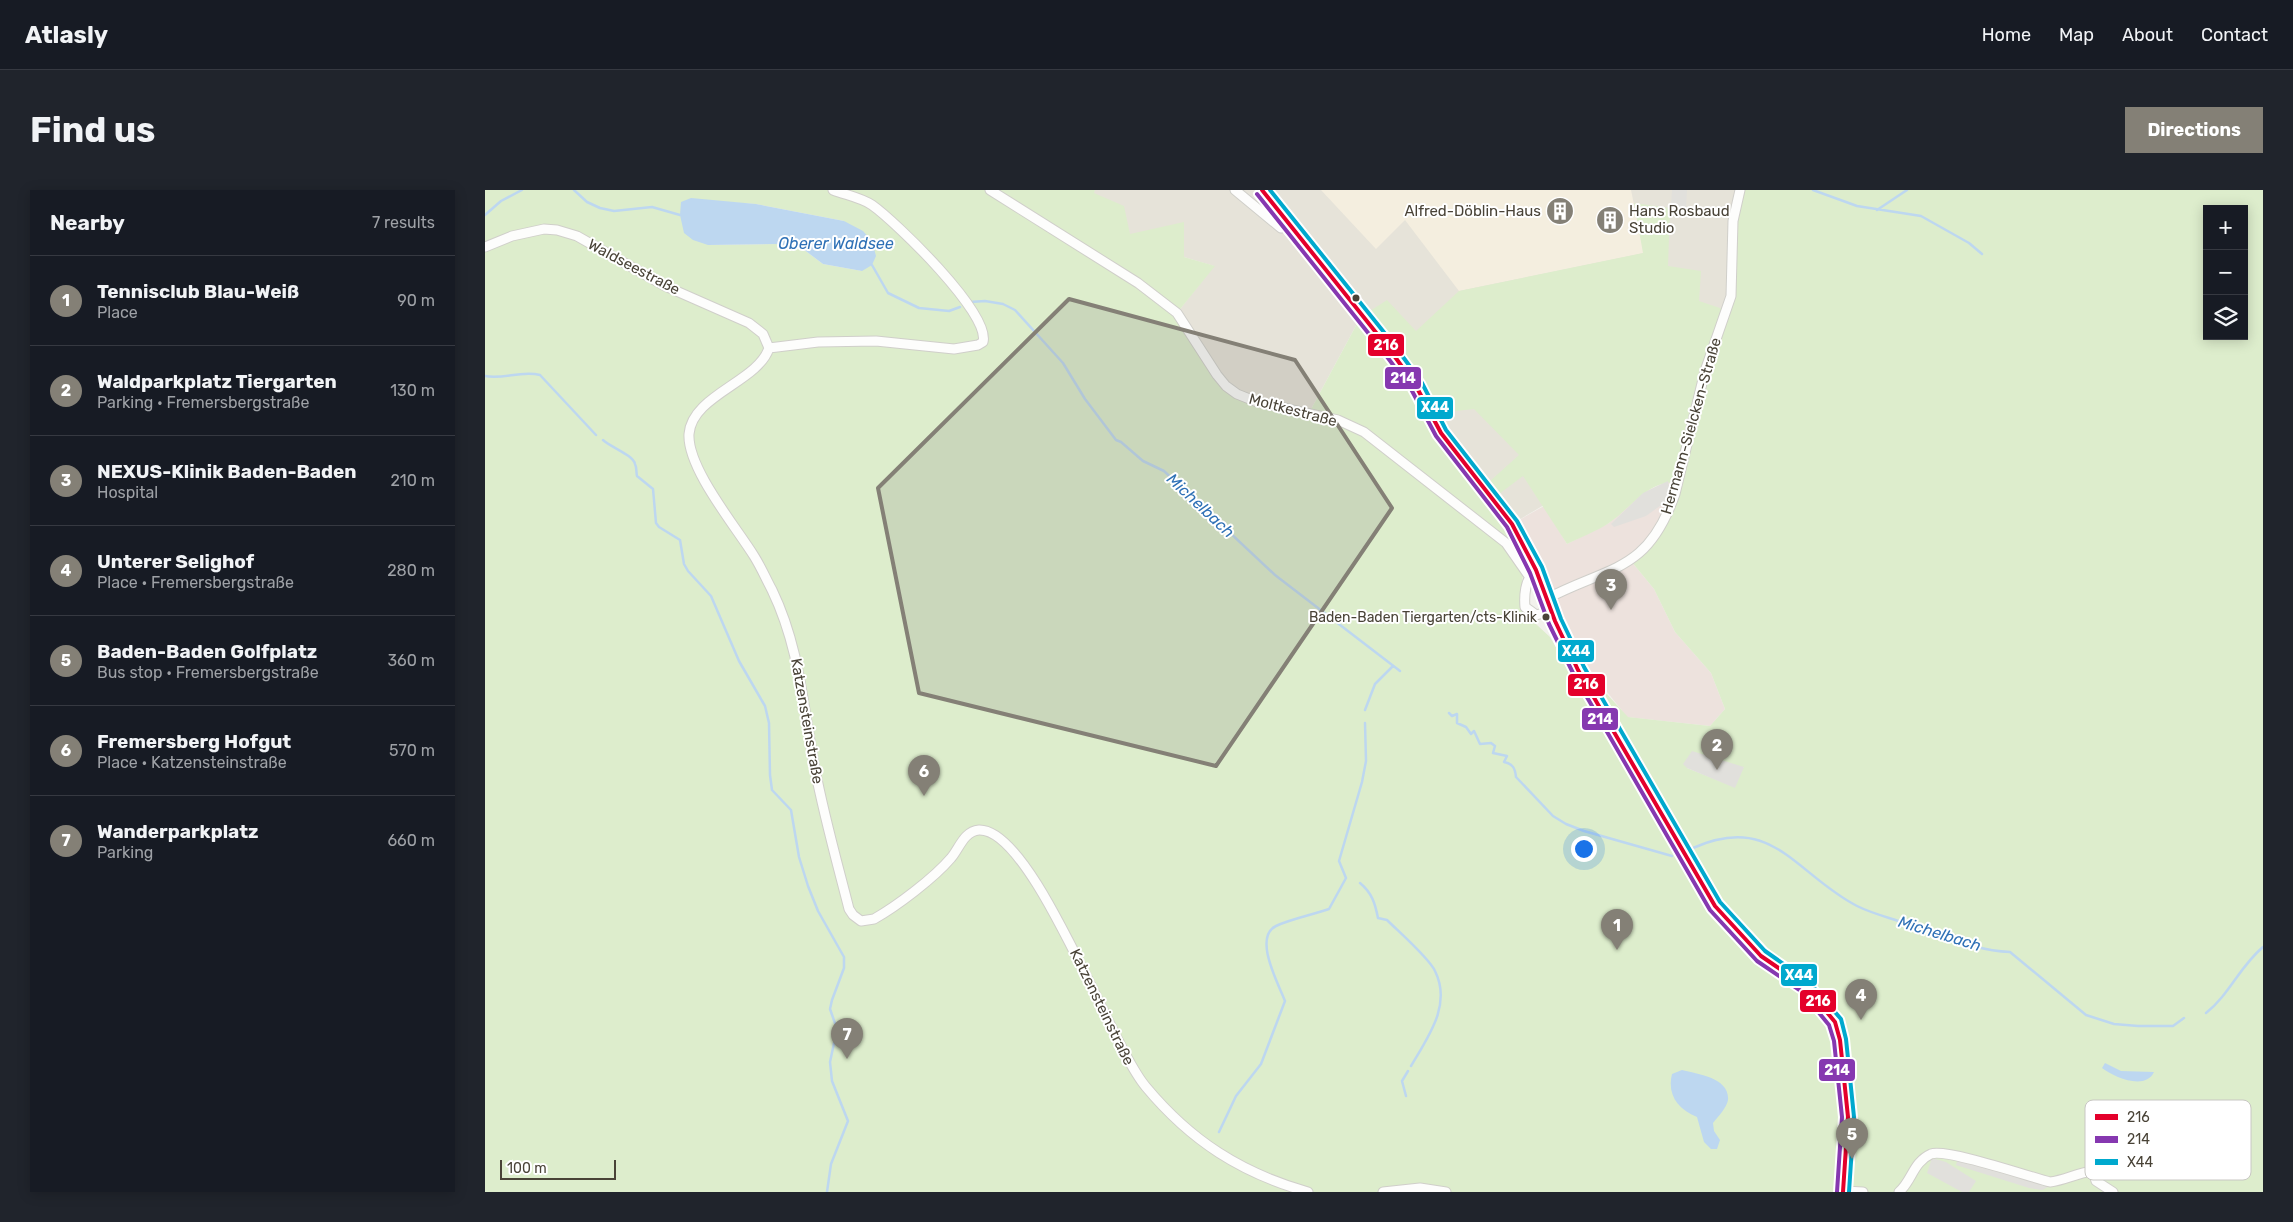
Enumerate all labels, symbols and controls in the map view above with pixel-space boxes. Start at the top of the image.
text: Atlasly [25,21,108,49]
text: Home [1982,24,2031,46]
text: Map [2059,24,2094,46]
text: About [2122,24,2173,46]
text: Contact [2201,24,2268,46]
button: Directions [2125,107,2263,153]
text: Find us [30,109,155,151]
building icon: Alfred-Döblin-Haus [1545,196,1575,226]
place label: Alfred-Döblin-Haus [1404,202,1541,220]
place label: Hans Rosbaud Studio [1629,202,1730,237]
building icon: Hans Rosbaud Studio [1595,205,1625,235]
map controls [2203,205,2248,340]
button: + [2203,205,2248,250]
text: Nearby [50,210,125,235]
text: 7 results [372,213,435,232]
water label: Oberer Waldsee [778,234,894,253]
street label: Waldseestraße [585,235,683,299]
button: − [2203,250,2248,295]
text: Tennisclub Blau-Weiß [97,280,299,303]
text: 1 [62,291,70,310]
text: 90 m [397,291,435,310]
unlabelled marker [1351,293,1361,303]
button: layers [2203,295,2248,340]
text: Place [97,303,138,322]
line badge: 216 [1367,333,1405,357]
street label: Hermann-Sielcken-Straße [1657,336,1725,516]
text: 216 [1373,337,1399,354]
line badge: 214 [1384,366,1422,390]
text: Waldparkplatz Tiergarten [97,370,337,393]
text: 214 [1390,370,1416,387]
text: 2 [61,381,71,400]
text: 130 m [390,381,435,400]
street label: Moltkestraße [1247,390,1339,430]
text: Parking · Fremersbergstraße [97,393,309,412]
line badge: X44 [1416,396,1454,420]
text: X44 [1421,399,1450,416]
text: NEXUS-Klinik Baden-Baden [97,460,356,483]
water label: Michelbach [1163,469,1238,541]
text: 3 [61,471,71,490]
text: 210 m [390,471,435,490]
text: Hospital [97,483,158,502]
text: Unterer Selighof [97,550,254,573]
text: 4 [61,561,71,580]
text: 280 m [387,561,435,580]
pin: 3 [1595,569,1627,610]
text: Place · Fremersbergstraße [97,573,294,592]
place label: Baden-Baden Tiergarten/cts-Klinik [1309,609,1538,626]
marker: Baden-Baden Tiergarten/cts-Klinik [1541,612,1551,622]
line badge: X44 [1557,639,1595,663]
text: Baden-Baden Golfplatz [97,640,317,663]
text: X44 [1562,643,1591,660]
text: 5 [61,651,71,670]
text: 360 m [387,651,435,670]
street label: Katzensteinstraße [787,657,827,785]
text: Bus stop · Fremersbergstraße [97,663,319,682]
line badge: 216 [1567,673,1606,697]
text: 216 [1573,676,1599,693]
line badge: 214 [1581,707,1619,731]
text: 214 [1587,711,1613,728]
pin: 2 [1701,729,1733,770]
text: Fremersberg Hofgut [97,730,291,753]
text: 6 [61,741,71,760]
text: 570 m [389,741,435,760]
text: Place · Katzensteinstraße [97,753,287,772]
pin: 6 [908,755,940,796]
text: Wanderparkplatz [97,820,259,843]
text: 7 [61,831,71,850]
text: 660 m [387,831,435,850]
your location [1571,836,1597,862]
text: Parking [97,843,153,862]
pin: 1 [1601,909,1633,950]
water label: Michelbach [1896,912,1984,955]
street label: Katzensteinstraße [1066,946,1138,1068]
line badge: X44 [1780,963,1818,987]
text: X44 [1785,967,1814,984]
pin: 4 [1845,979,1877,1020]
line badge: 216 [1799,989,1837,1013]
text: 216 [1805,993,1831,1010]
pin: 7 [831,1018,863,1059]
line badge: 214 [1818,1058,1856,1082]
text: 214 [1824,1062,1850,1079]
legend [2085,1100,2251,1180]
text: 216 [2127,1109,2150,1126]
pin: 5 [1836,1118,1868,1159]
text: 214 [2127,1131,2150,1148]
text: X44 [2127,1154,2153,1171]
scale bar [500,1157,616,1180]
text: 100 m [507,1160,547,1177]

